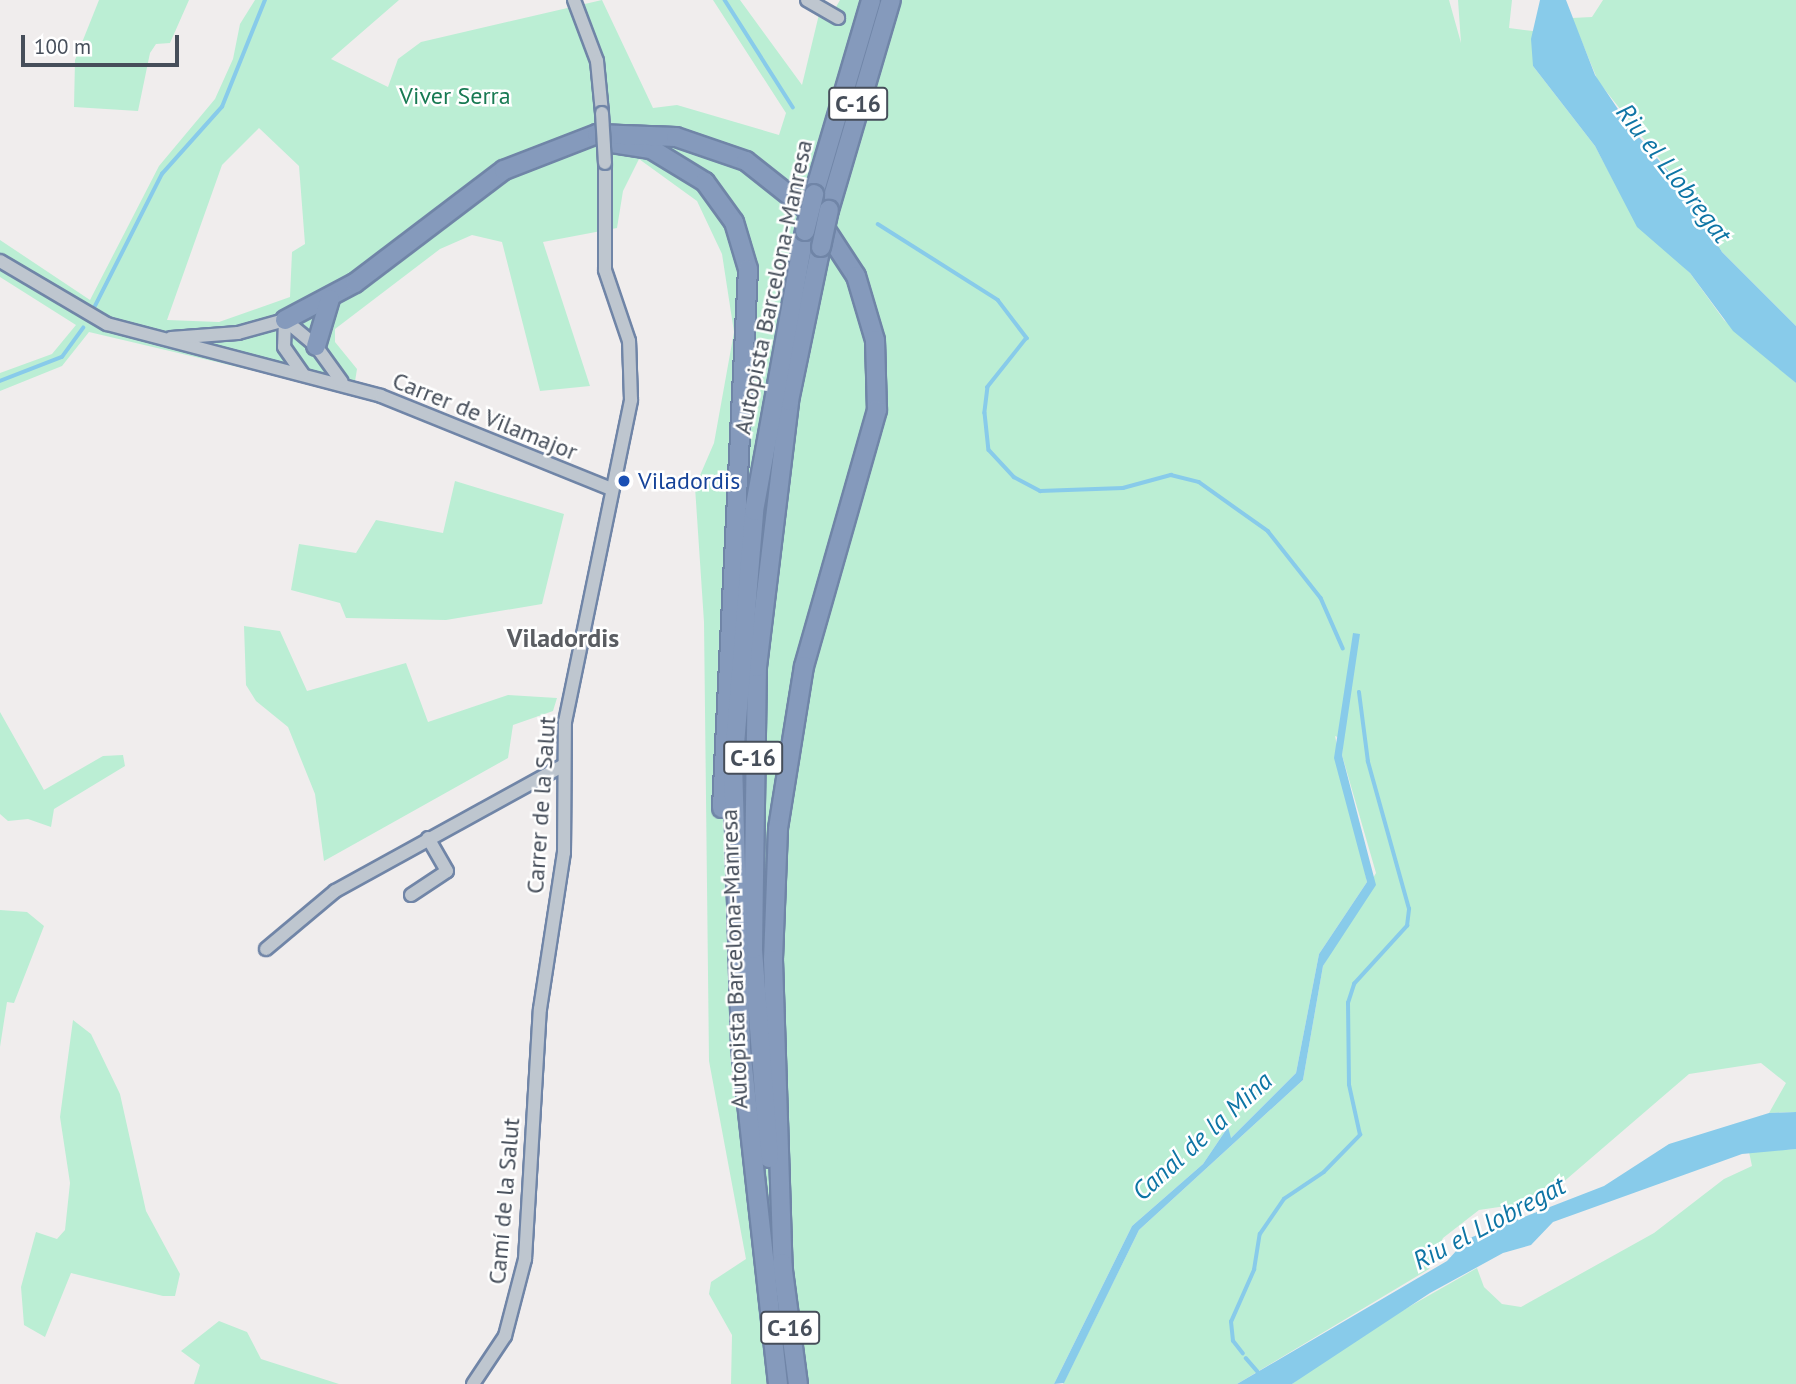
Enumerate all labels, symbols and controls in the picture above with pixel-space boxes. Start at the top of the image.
scale bar [24,21,182,65]
text: 100 m [34,33,91,60]
park label: Viver Serra [399,82,511,110]
road number: C-16 [826,85,890,124]
water label: Riu el Llobregat [1610,97,1738,249]
street label: Autopista Barcelona-Manresa [728,137,818,437]
street label: Carrer de Vilamajor [388,366,582,466]
place label: Viladordis [638,467,740,495]
marker: Viladordis [616,473,632,489]
district label: Viladordis [507,622,619,654]
street label: Carrer de la Salut [520,715,562,895]
road number: C-16 [722,738,784,778]
street label: Autopista Barcelona-Manresa [714,809,754,1109]
water label: Canal de la Mina [1126,1065,1278,1207]
street label: Camí de la Salut [482,1117,526,1285]
water label: Riu el Llobregat [1407,1170,1571,1276]
road number: C-16 [758,1308,822,1348]

